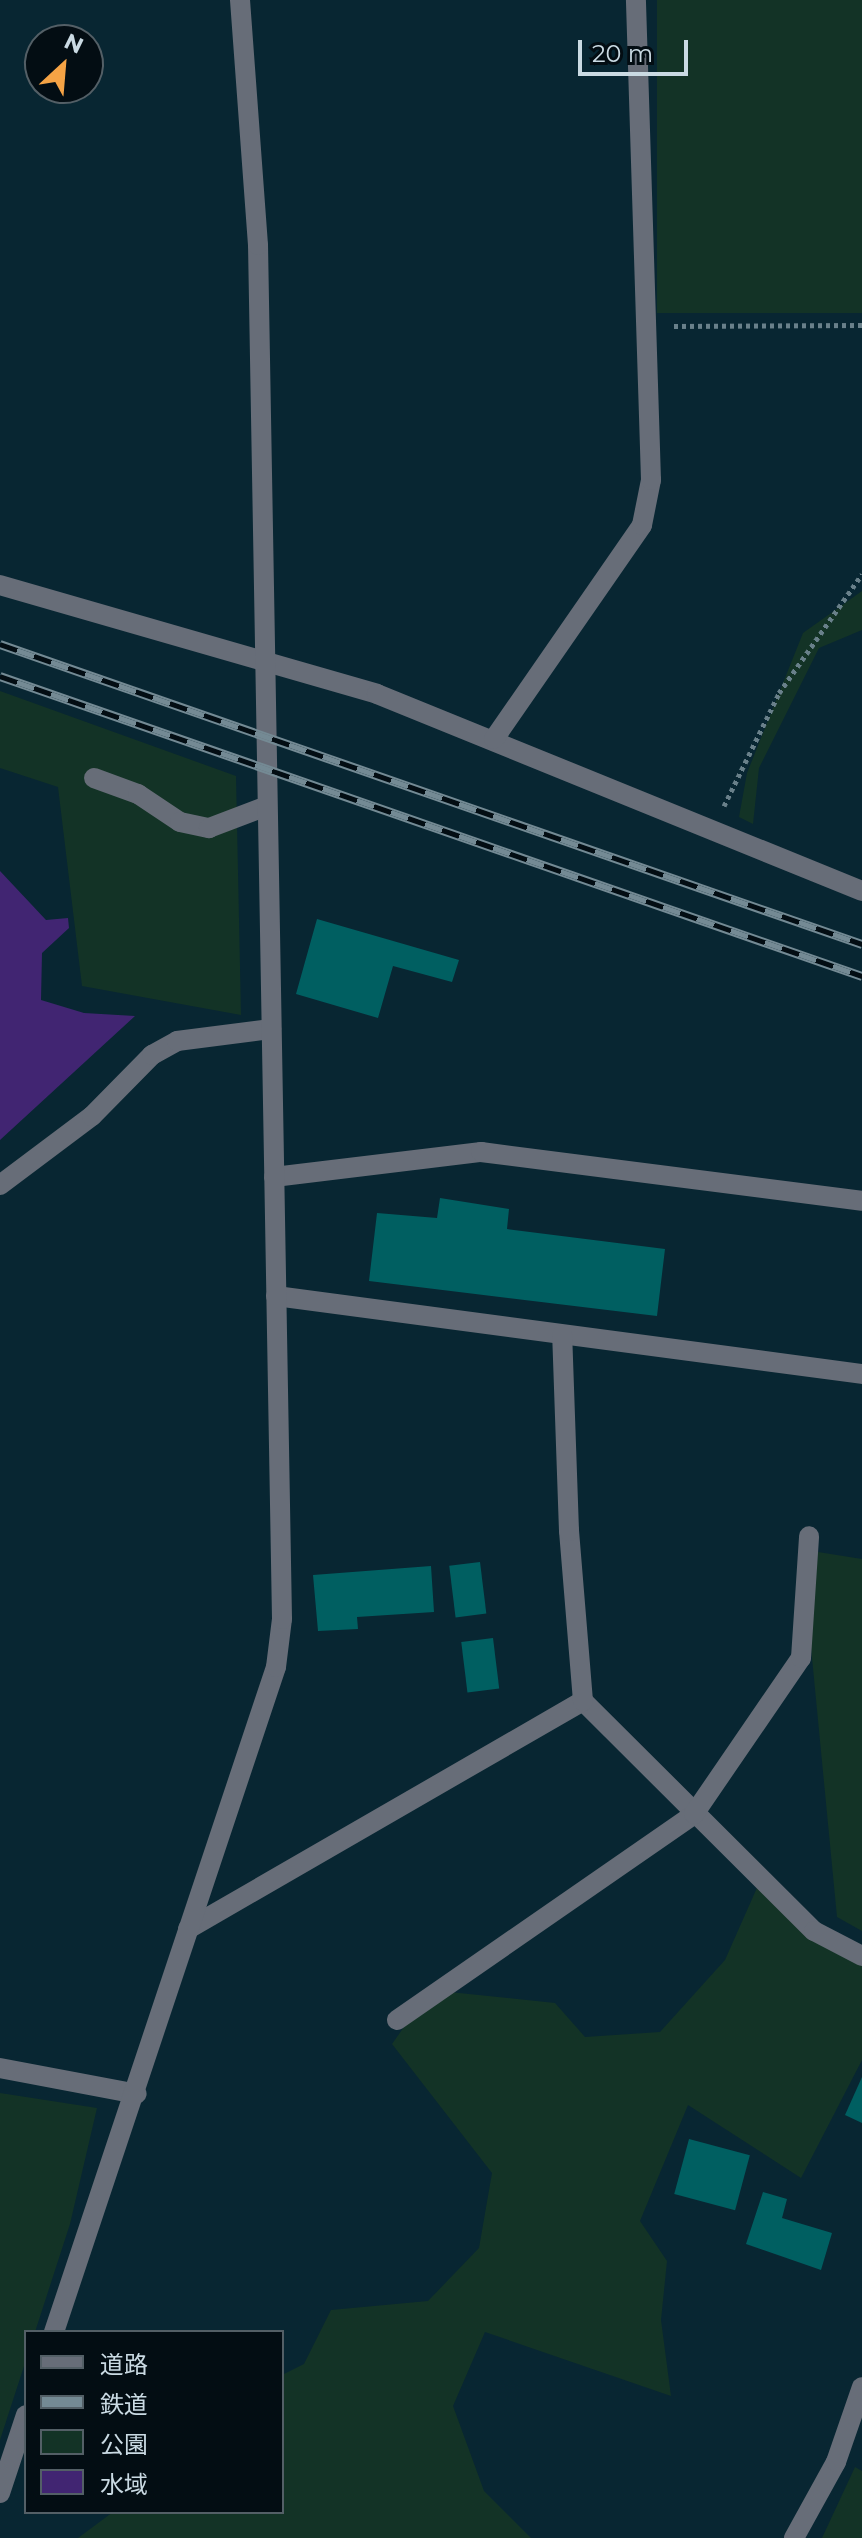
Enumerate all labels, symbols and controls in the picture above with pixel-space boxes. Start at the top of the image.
north arrow [24,24,104,104]
scale bar [582,24,692,74]
text: N [60,28,88,60]
text: 20 m [592,39,653,68]
legend [24,2330,284,2514]
text: 道路 [100,2350,148,2379]
text: 鉄道 [100,2390,148,2419]
text: 公園 [100,2430,148,2459]
text: 水域 [100,2470,148,2499]

